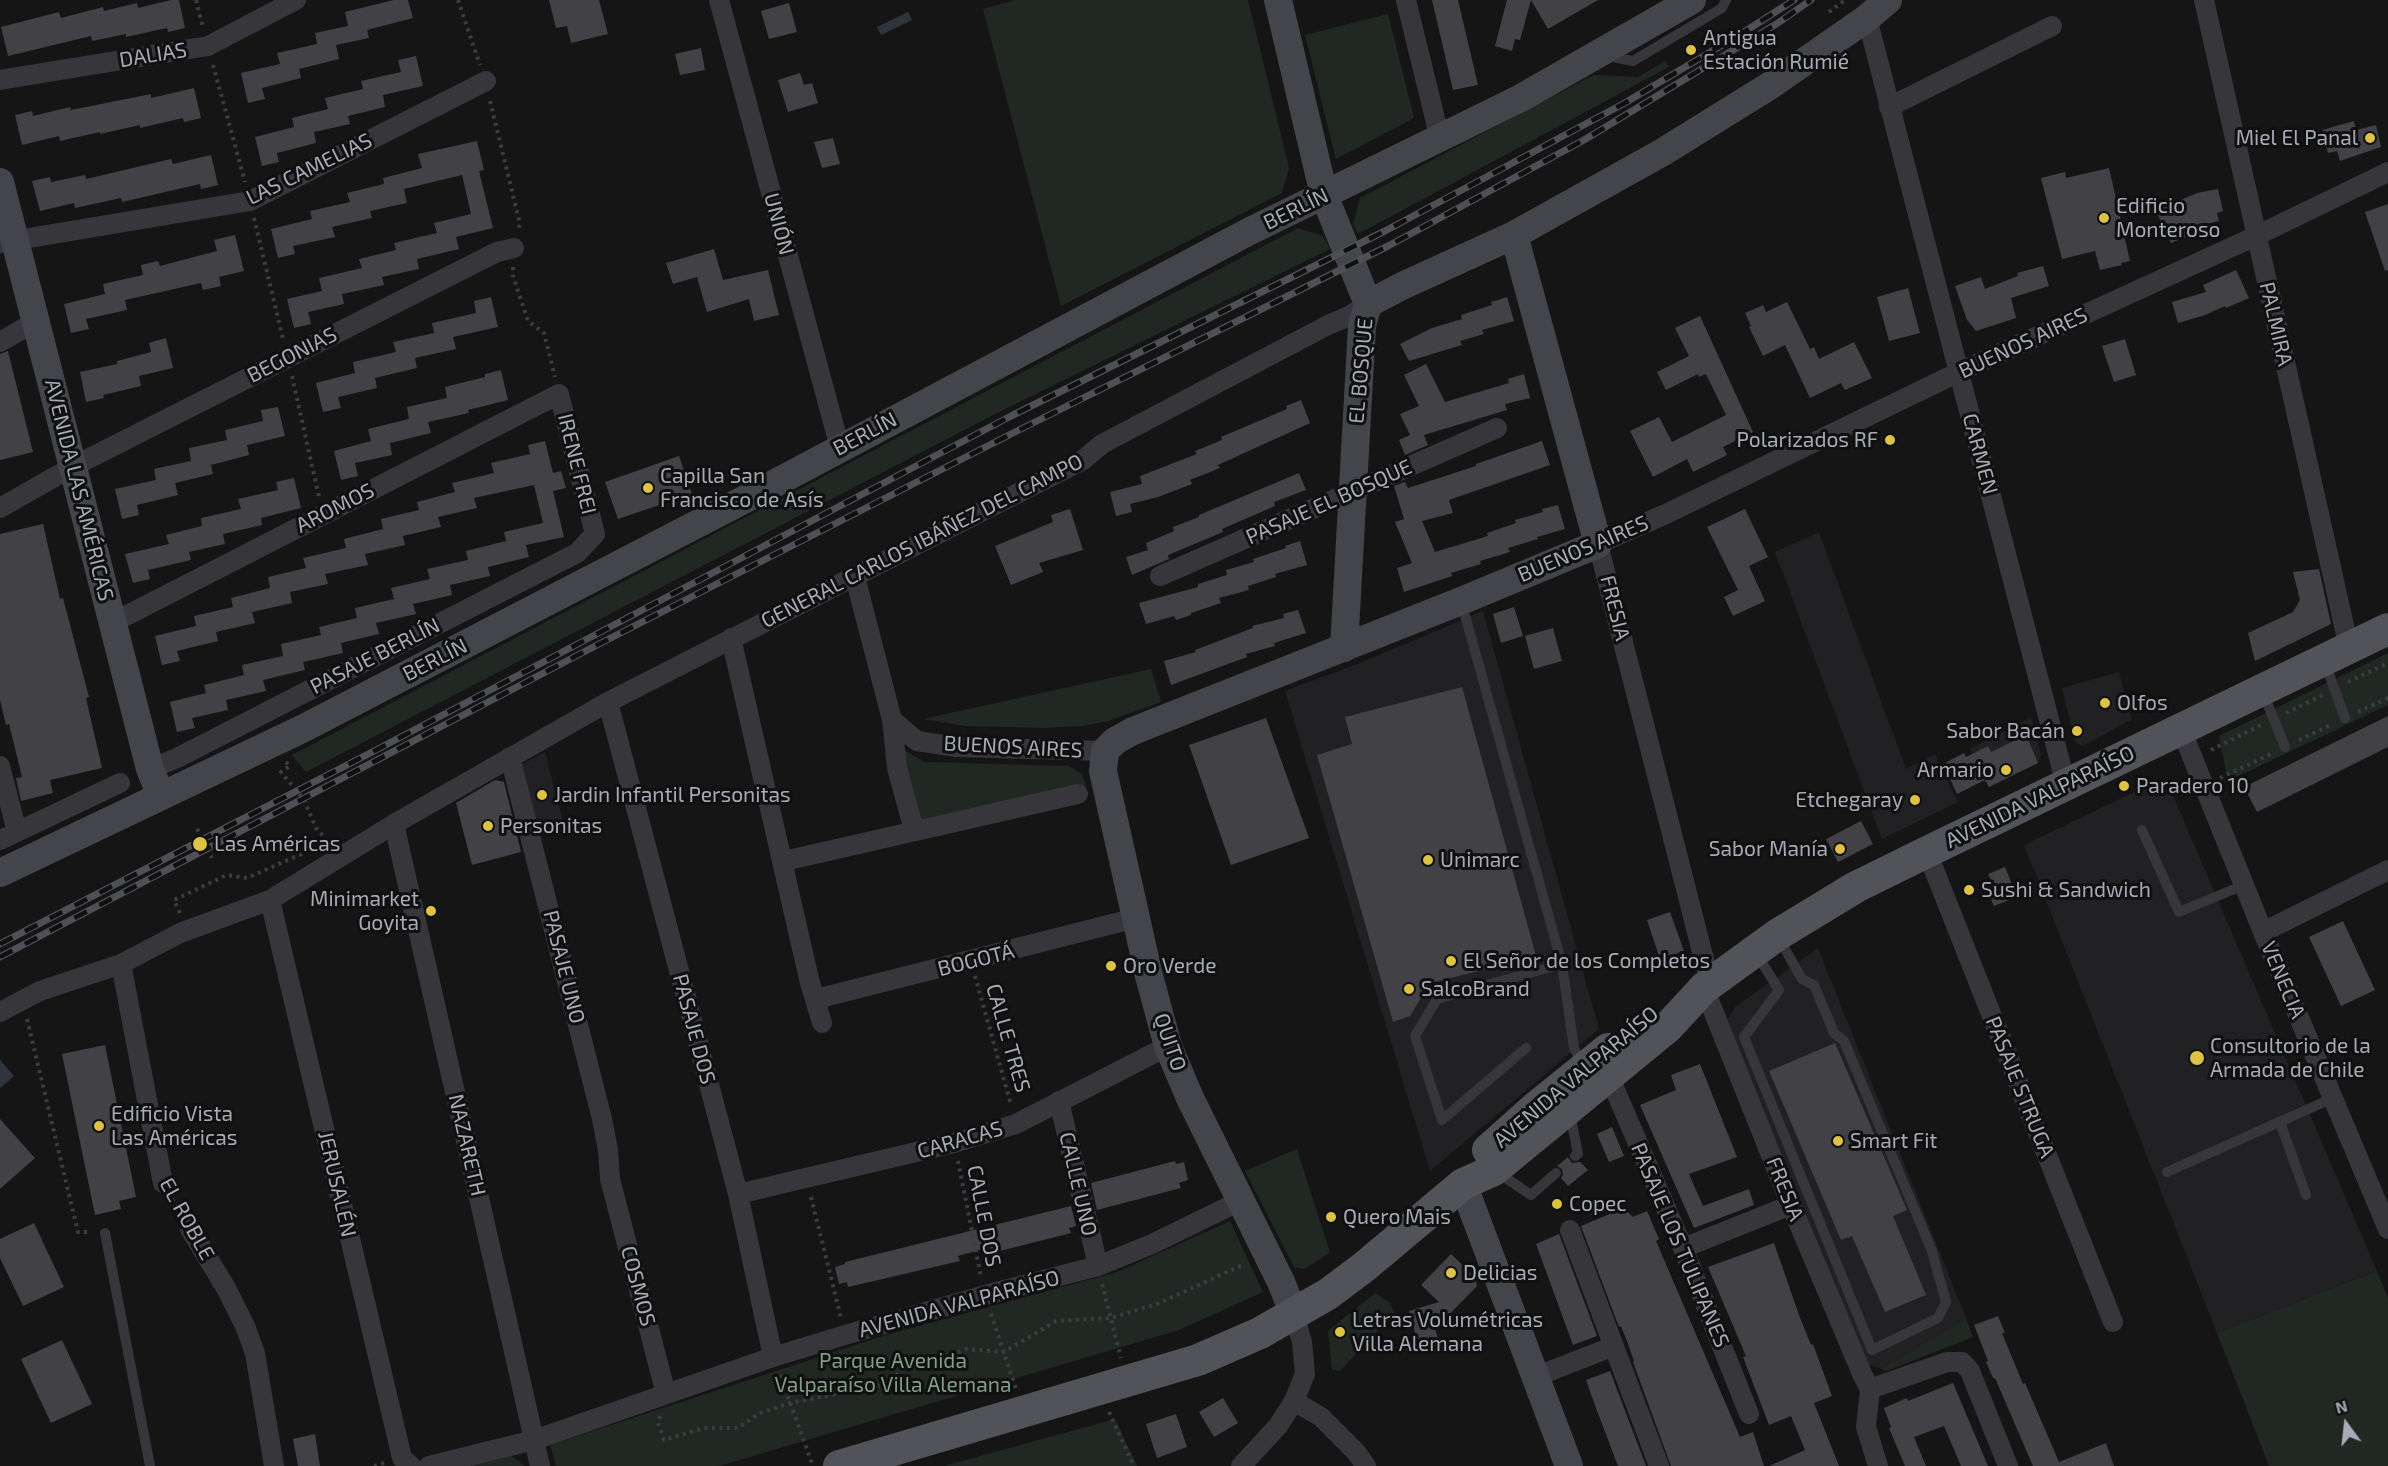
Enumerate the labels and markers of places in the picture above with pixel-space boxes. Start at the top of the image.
place label: Antigua Estación Rumié [1703,25,1849,75]
marker: Antigua Estación Rumié [1684,43,1698,57]
place label: Miel El Panal [2236,125,2358,151]
marker: Miel El Panal [2363,131,2377,145]
place label: Edificio Monteroso [2116,193,2220,243]
marker: Edificio Monteroso [2097,211,2111,225]
place label: Polarizados RF [1737,427,1878,453]
marker: Polarizados RF [1883,433,1897,447]
place label: Capilla San Francisco de Asís [660,463,824,513]
marker: Capilla San Francisco de Asís [641,481,655,495]
place label: Olfos [2117,690,2168,716]
marker: Olfos [2098,696,2112,710]
place label: Sabor Bacán [1946,718,2065,744]
marker: Sabor Bacán [2070,724,2084,738]
place label: Armario [1917,757,1994,783]
marker: Armario [1999,763,2013,777]
place label: Paradero 10 [2136,773,2249,799]
marker: Paradero 10 [2117,779,2131,793]
place label: Jardin Infantil Personitas [554,782,791,808]
place label: Etchegaray [1795,787,1903,813]
marker: Jardin Infantil Personitas [535,788,549,802]
marker: Etchegaray [1908,793,1922,807]
place label: Personitas [500,813,602,839]
marker: Personitas [481,819,495,833]
place label: Las Américas [214,831,341,857]
marker: Las Américas [191,835,209,853]
place label: Sabor Manía [1709,836,1828,862]
marker: Sabor Manía [1833,842,1847,856]
place label: Unimarc [1440,847,1520,873]
marker: Unimarc [1421,853,1435,867]
place label: Sushi & Sandwich [1981,877,2151,903]
marker: Sushi & Sandwich [1962,883,1976,897]
place label: Minimarket Goyita [310,886,419,936]
marker: Minimarket Goyita [424,904,438,918]
place label: El Señor de los Completos [1463,948,1710,974]
place label: Oro Verde [1123,953,1217,979]
marker: El Señor de los Completos [1444,954,1458,968]
marker: Oro Verde [1104,959,1118,973]
place label: SalcoBrand [1421,976,1530,1002]
marker: SalcoBrand [1402,982,1416,996]
place label: Consultorio de la Armada de Chile [2210,1033,2371,1083]
marker: Consultorio de la Armada de Chile [2188,1049,2206,1067]
place label: Edificio Vista Las Américas [111,1101,238,1151]
marker: Edificio Vista Las Américas [92,1119,106,1133]
place label: Smart Fit [1850,1128,1937,1154]
marker: Smart Fit [1831,1134,1845,1148]
place label: Copec [1569,1191,1627,1217]
marker: Copec [1550,1197,1564,1211]
place label: Quero Mais [1343,1204,1451,1230]
marker: Quero Mais [1324,1210,1338,1224]
place label: Delicias [1463,1260,1537,1286]
marker: Delicias [1444,1266,1458,1280]
place label: Letras Volumétricas Villa Alemana [1352,1307,1543,1357]
marker: Letras Volumétricas Villa Alemana [1333,1325,1347,1339]

